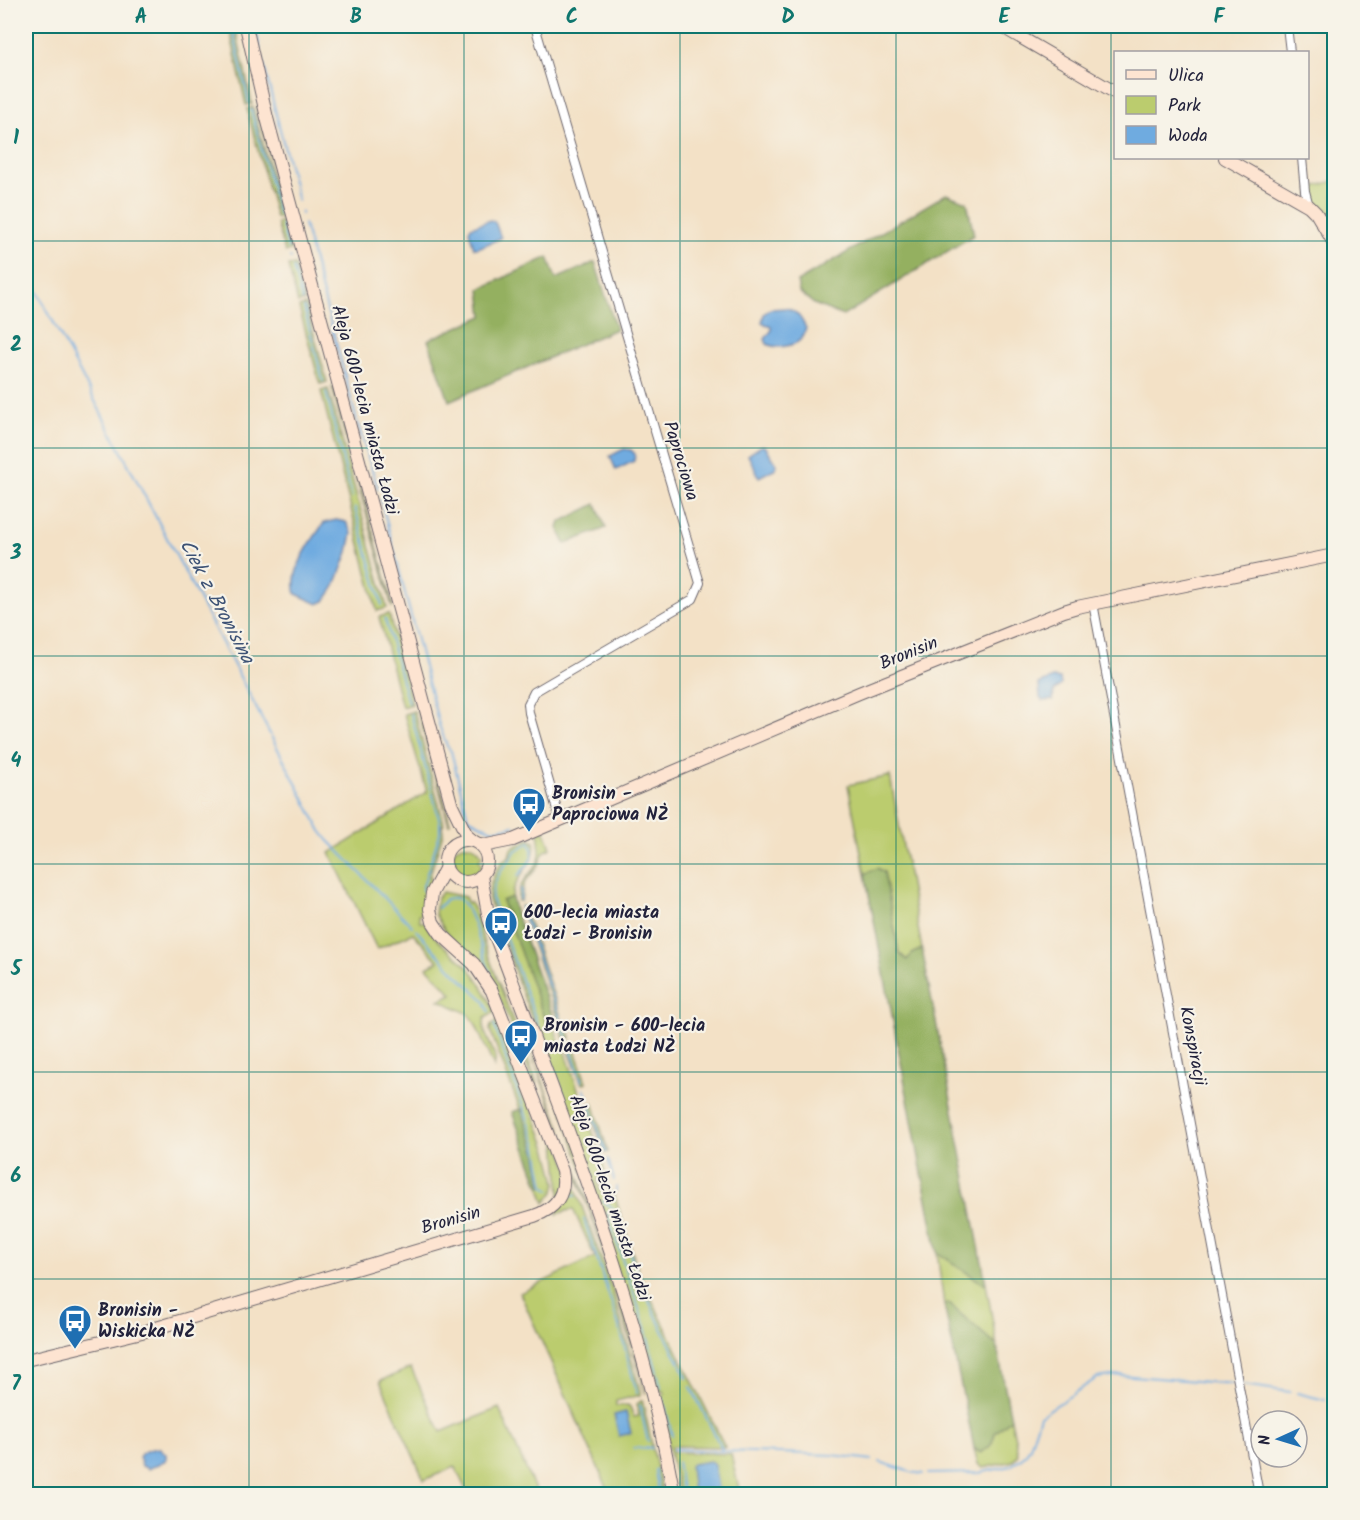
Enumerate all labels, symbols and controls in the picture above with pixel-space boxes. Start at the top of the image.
text: A [135,2,147,34]
text: B [350,2,362,34]
text: C [566,2,578,34]
text: D [781,2,795,34]
text: E [998,2,1010,34]
text: F [1214,2,1226,34]
legend [1114,51,1309,159]
text: Ulica [1168,62,1204,91]
text: Park [1168,92,1201,121]
text: Woda [1168,122,1208,151]
text: 1 [13,123,19,155]
street label: Aleja 600-lecia miasta Łodzi [322,302,406,519]
text: 2 [10,330,22,362]
street label: Paprociowa [654,418,706,504]
water label: Ciek z Bronisina [170,534,263,671]
text: 3 [10,538,22,570]
street label: Bronisin [875,629,943,679]
text: 4 [11,746,22,778]
place label: Bronisin - Paprociowa NŻ [552,780,669,830]
bus stop icon: Bronisin - Paprociowa NŻ [511,786,547,833]
place label: 600-lecia miasta Łodzi - Bronisin [524,899,659,949]
bus stop icon: 600-lecia miasta Łodzi - Bronisin [483,905,519,952]
text: 5 [10,954,23,986]
street label: Konspiracji [1170,1004,1214,1089]
place label: Bronisin - 600-lecia miasta Łodzi NŻ [544,1012,705,1062]
bus stop icon: Bronisin - 600-lecia miasta Łodzi NŻ [503,1018,539,1065]
street label: Aleja 600-lecia miasta Łodzi [560,1091,658,1306]
text: 6 [11,1161,22,1193]
street label: Bronisin [418,1199,484,1243]
place label: Bronisin - Wiskicka NŻ [98,1297,196,1347]
bus stop icon: Bronisin - Wiskicka NŻ [57,1303,93,1350]
text: 7 [11,1369,21,1401]
north arrow [1249,1409,1309,1469]
text: N [1253,1434,1278,1446]

